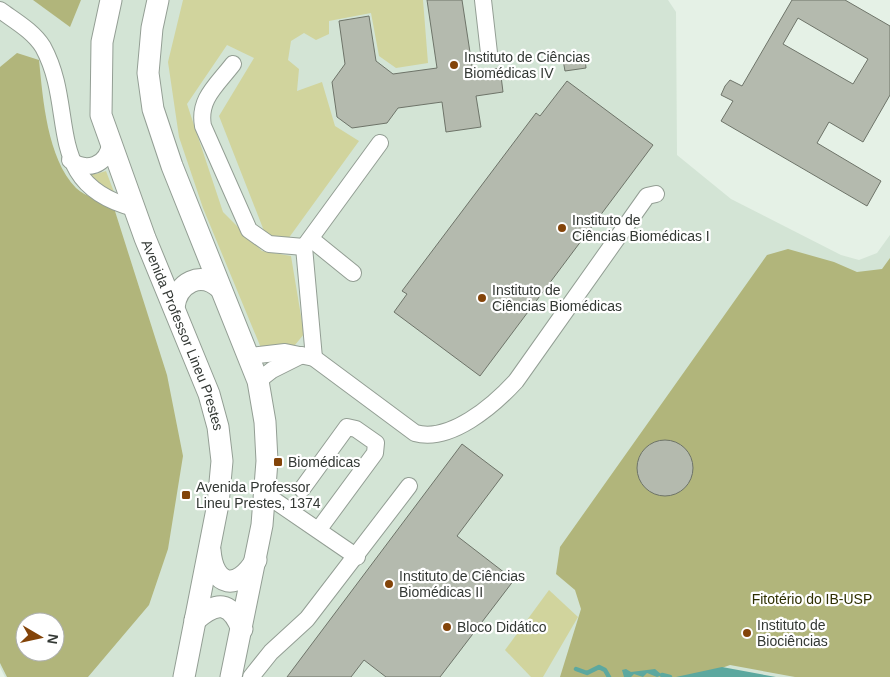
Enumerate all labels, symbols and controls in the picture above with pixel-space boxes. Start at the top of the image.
place label: Instituto de Ciências Biomédicas IV [464,49,590,81]
marker: Instituto de Ciências Biomédicas IV [448,59,460,71]
place label: Instituto de Ciências Biomédicas I [572,212,710,244]
marker: Instituto de Ciências Biomédicas I [556,222,568,234]
street label: Avenida Professor Lineu Prestes [139,237,226,431]
place label: Instituto de Ciências Biomédicas [492,282,622,314]
marker: Instituto de Ciências Biomédicas [476,292,488,304]
place label: Biomédicas [288,454,360,470]
marker: Biomédicas [272,456,284,468]
place label: Avenida Professor Lineu Prestes, 1374 [196,479,321,511]
marker: Avenida Professor Lineu Prestes, 1374 [180,489,192,501]
place label: Instituto de Ciências Biomédicas II [399,568,525,600]
marker: Instituto de Ciências Biomédicas II [383,578,395,590]
park label: Fitotério do IB-USP [752,591,872,607]
north arrow [15,612,65,662]
place label: Instituto de Biociências [757,617,828,649]
place label: Bloco Didático [457,619,547,635]
marker: Bloco Didático [441,621,453,633]
marker: Instituto de Biociências [741,627,753,639]
text: N [44,633,62,645]

